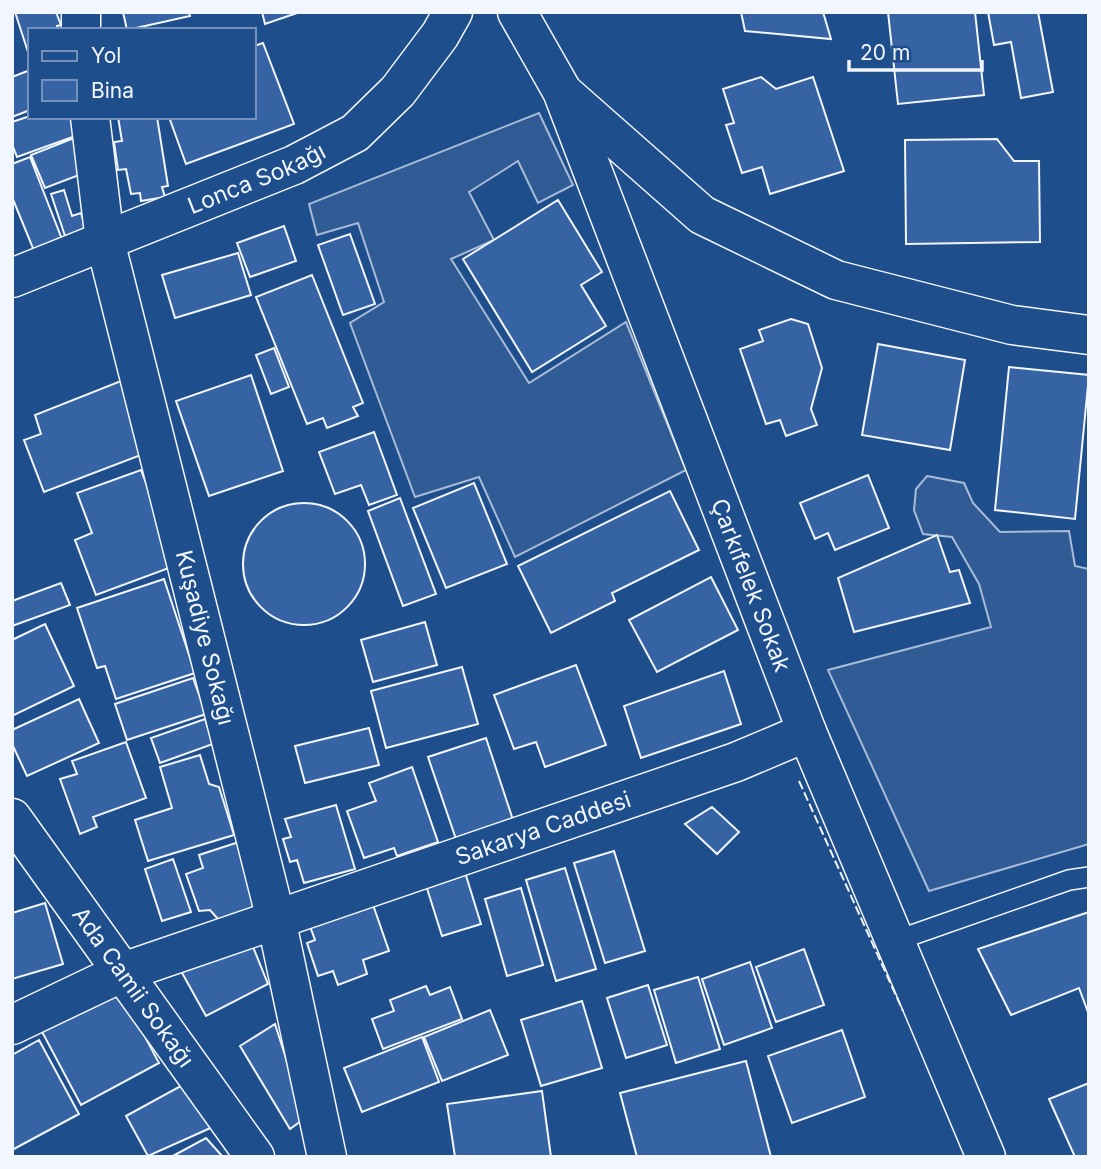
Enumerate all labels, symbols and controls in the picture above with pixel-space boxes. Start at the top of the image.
legend [28,28,256,119]
scale bar [849,28,982,72]
text: 20 m [860,40,910,65]
text: Yol [91,43,121,68]
text: Bina [91,78,134,103]
street label: Lonca Sokağı [184,137,330,220]
street label: Çarkıfelek Sokak [705,495,797,676]
street label: Kuşadiye Sokağı [170,547,241,728]
street label: Sakarya Caddesi [452,785,634,871]
street label: Ada Camii Sokağı [66,901,200,1073]

